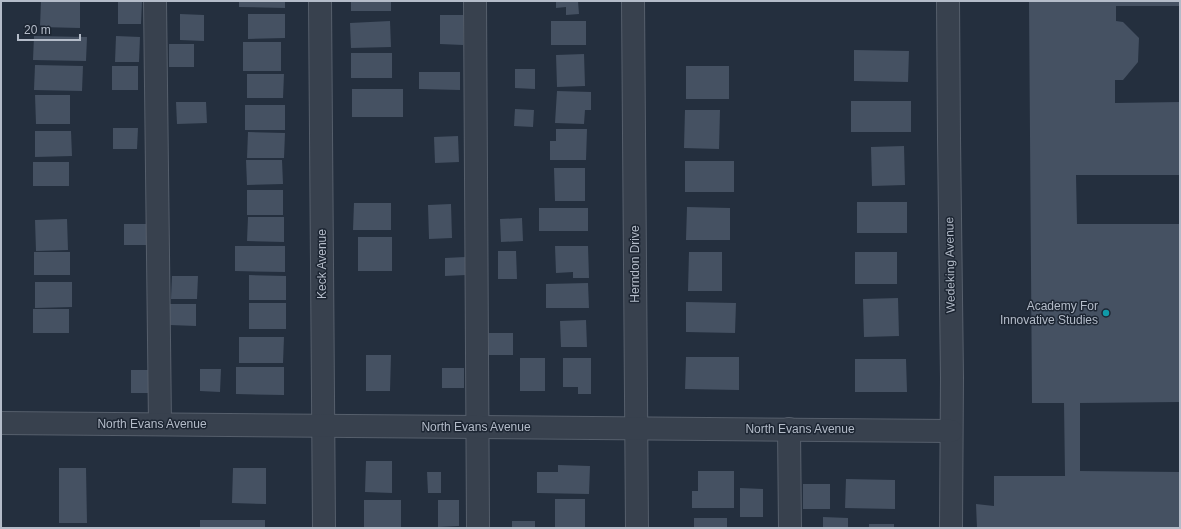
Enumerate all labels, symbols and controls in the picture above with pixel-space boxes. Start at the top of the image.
scale bar [18,16,80,42]
text: 20 m [24,23,51,37]
street label: Wedeking Avenue [942,216,958,313]
street label: Herndon Drive [628,225,642,303]
street label: Keck Avenue [315,229,329,299]
place label: Academy For Innovative Studies [1000,299,1098,327]
marker: Academy For Innovative Studies [1101,308,1111,318]
street label: North Evans Avenue [97,417,207,431]
street label: North Evans Avenue [421,420,531,434]
street label: North Evans Avenue [745,422,855,436]

